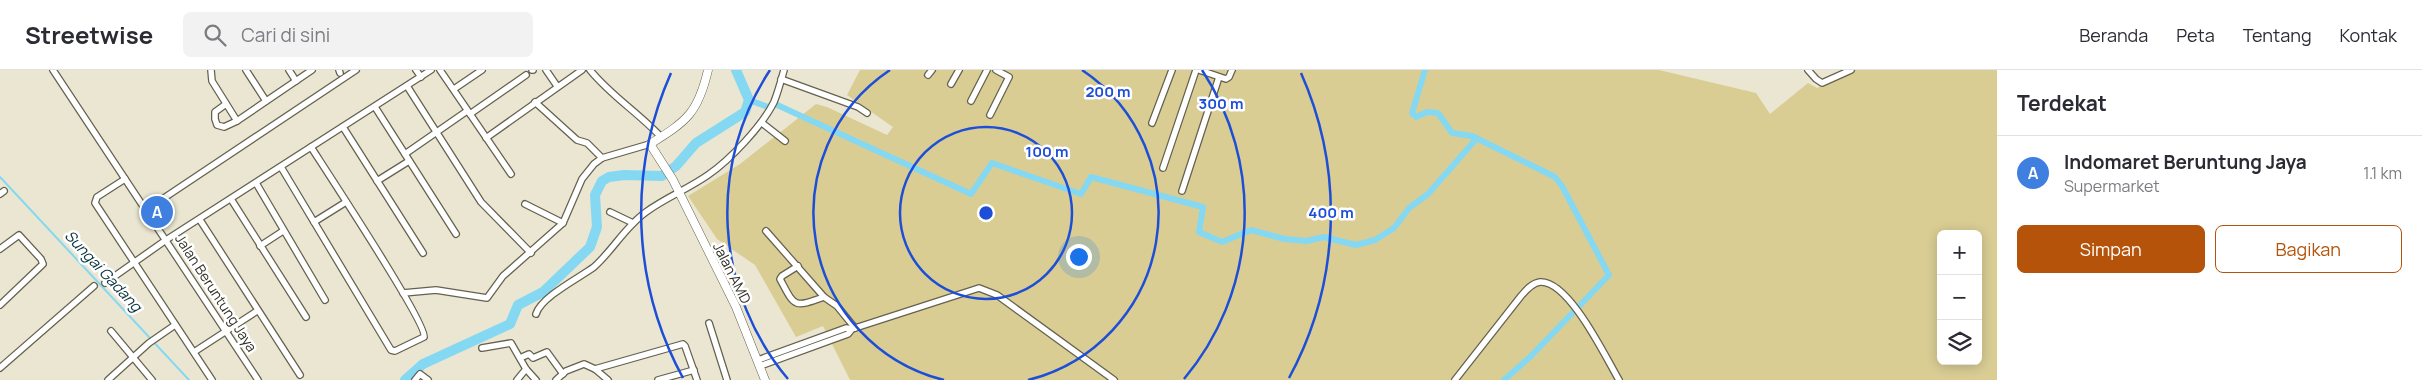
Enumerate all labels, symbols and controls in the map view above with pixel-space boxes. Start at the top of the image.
search box [183,12,533,57]
text: Streetwise [25,18,153,51]
icon: search [201,21,229,49]
text: Cari di sini [241,22,330,48]
text: Beranda [2079,23,2148,47]
text: Peta [2176,23,2215,47]
text: Tentang [2243,23,2312,47]
text: Kontak [2340,23,2397,47]
text: 200 m [1085,81,1131,102]
text: Terdekat [2017,89,2107,117]
text: 300 m [1199,93,1243,114]
text: 100 m [1026,141,1068,162]
text: Indomaret Beruntung Jaya [2064,149,2307,175]
text: A [2028,162,2038,184]
text: 1.1 km [2363,162,2402,184]
text: Supermarket [2064,175,2160,197]
pin: A [141,193,173,231]
text: 400 m [1308,202,1354,223]
centre of rings [977,204,995,222]
water label: Sungai Gadang [60,225,148,317]
button: Simpan [2017,225,2205,273]
button: Bagikan [2215,225,2402,273]
street label: Jalan Beruntung Jaya [171,230,262,355]
map controls [1937,230,1982,365]
button: + [1937,230,1982,275]
street label: Jalan AMD [709,239,756,307]
your location [1066,244,1092,270]
button: − [1937,275,1982,320]
button: layers [1937,320,1982,365]

